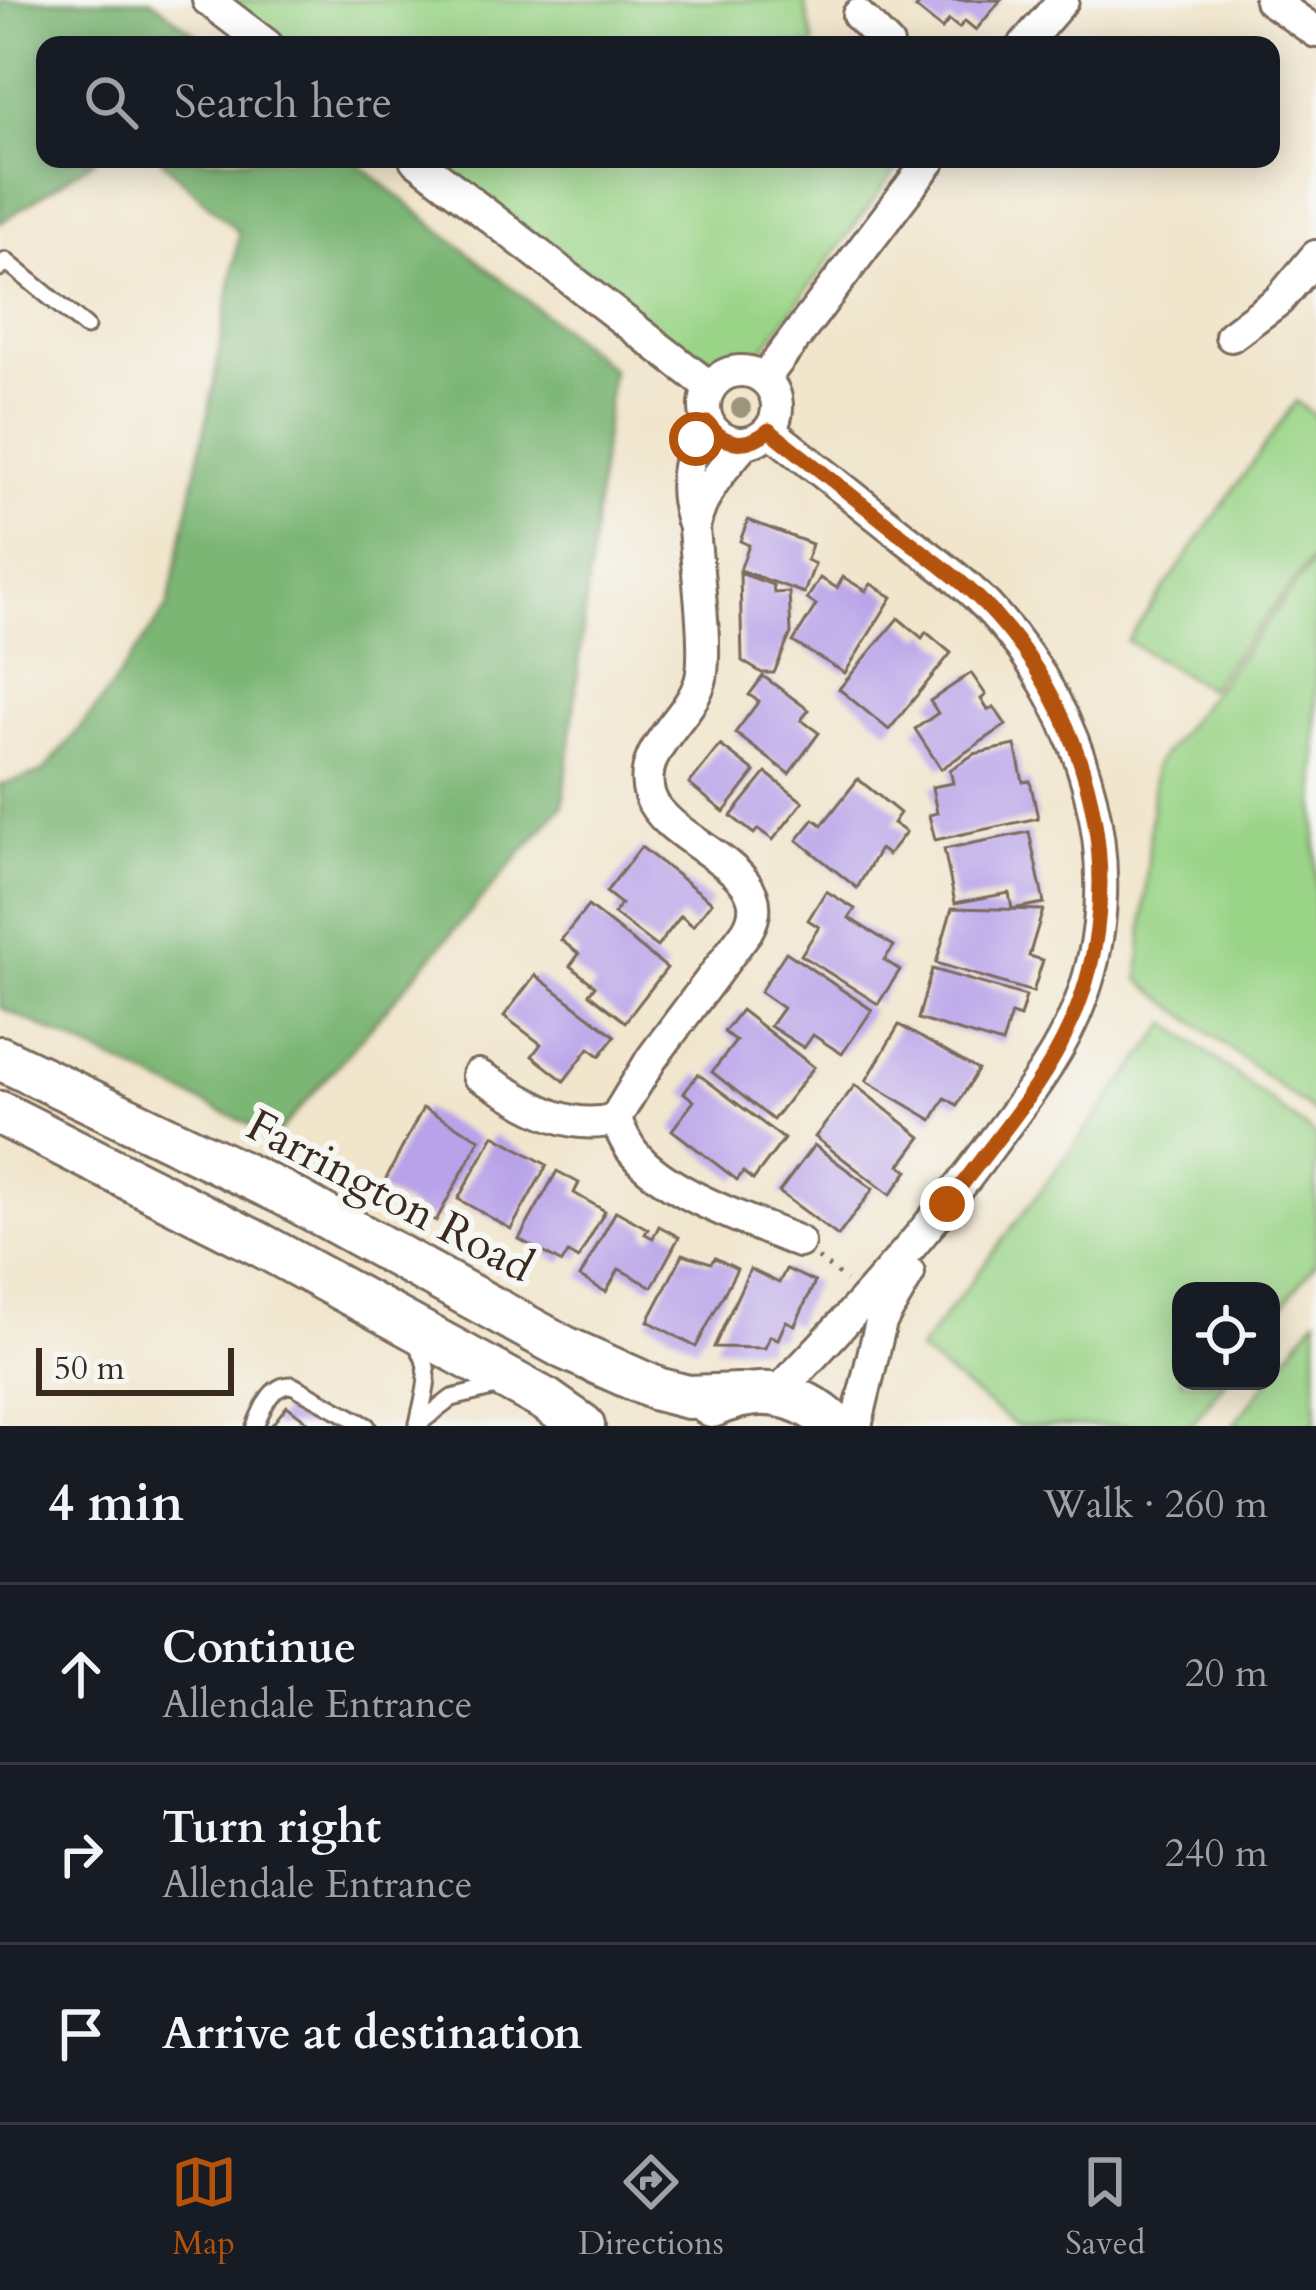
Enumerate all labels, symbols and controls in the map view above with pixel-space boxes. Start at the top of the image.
search box [36,36,1280,168]
icon: search [78,69,144,135]
text: Search here [174,72,392,133]
route start [669,412,723,466]
street label: Farrington Road [236,1095,544,1297]
route end [920,1177,974,1231]
map controls [1172,1282,1280,1390]
button: locate [1172,1282,1280,1390]
scale bar [36,1342,234,1395]
text: 50 m [54,1346,125,1391]
text: 4 min [48,1469,184,1539]
text: Walk · 260 m [1043,1478,1268,1531]
text: Continue [162,1617,356,1678]
icon: ahead [48,1641,114,1707]
text: 20 m [1185,1647,1268,1700]
text: Allendale Entrance [162,1678,472,1731]
text: Turn right [162,1797,381,1858]
icon: right [48,1821,114,1887]
text: 240 m [1165,1827,1268,1880]
text: Allendale Entrance [162,1858,472,1911]
icon: arrive [48,2001,114,2067]
text: Arrive at destination [162,2003,582,2064]
tab: Map [171,2149,237,2266]
tab: Directions [578,2149,724,2266]
tab: Saved [1065,2149,1145,2266]

